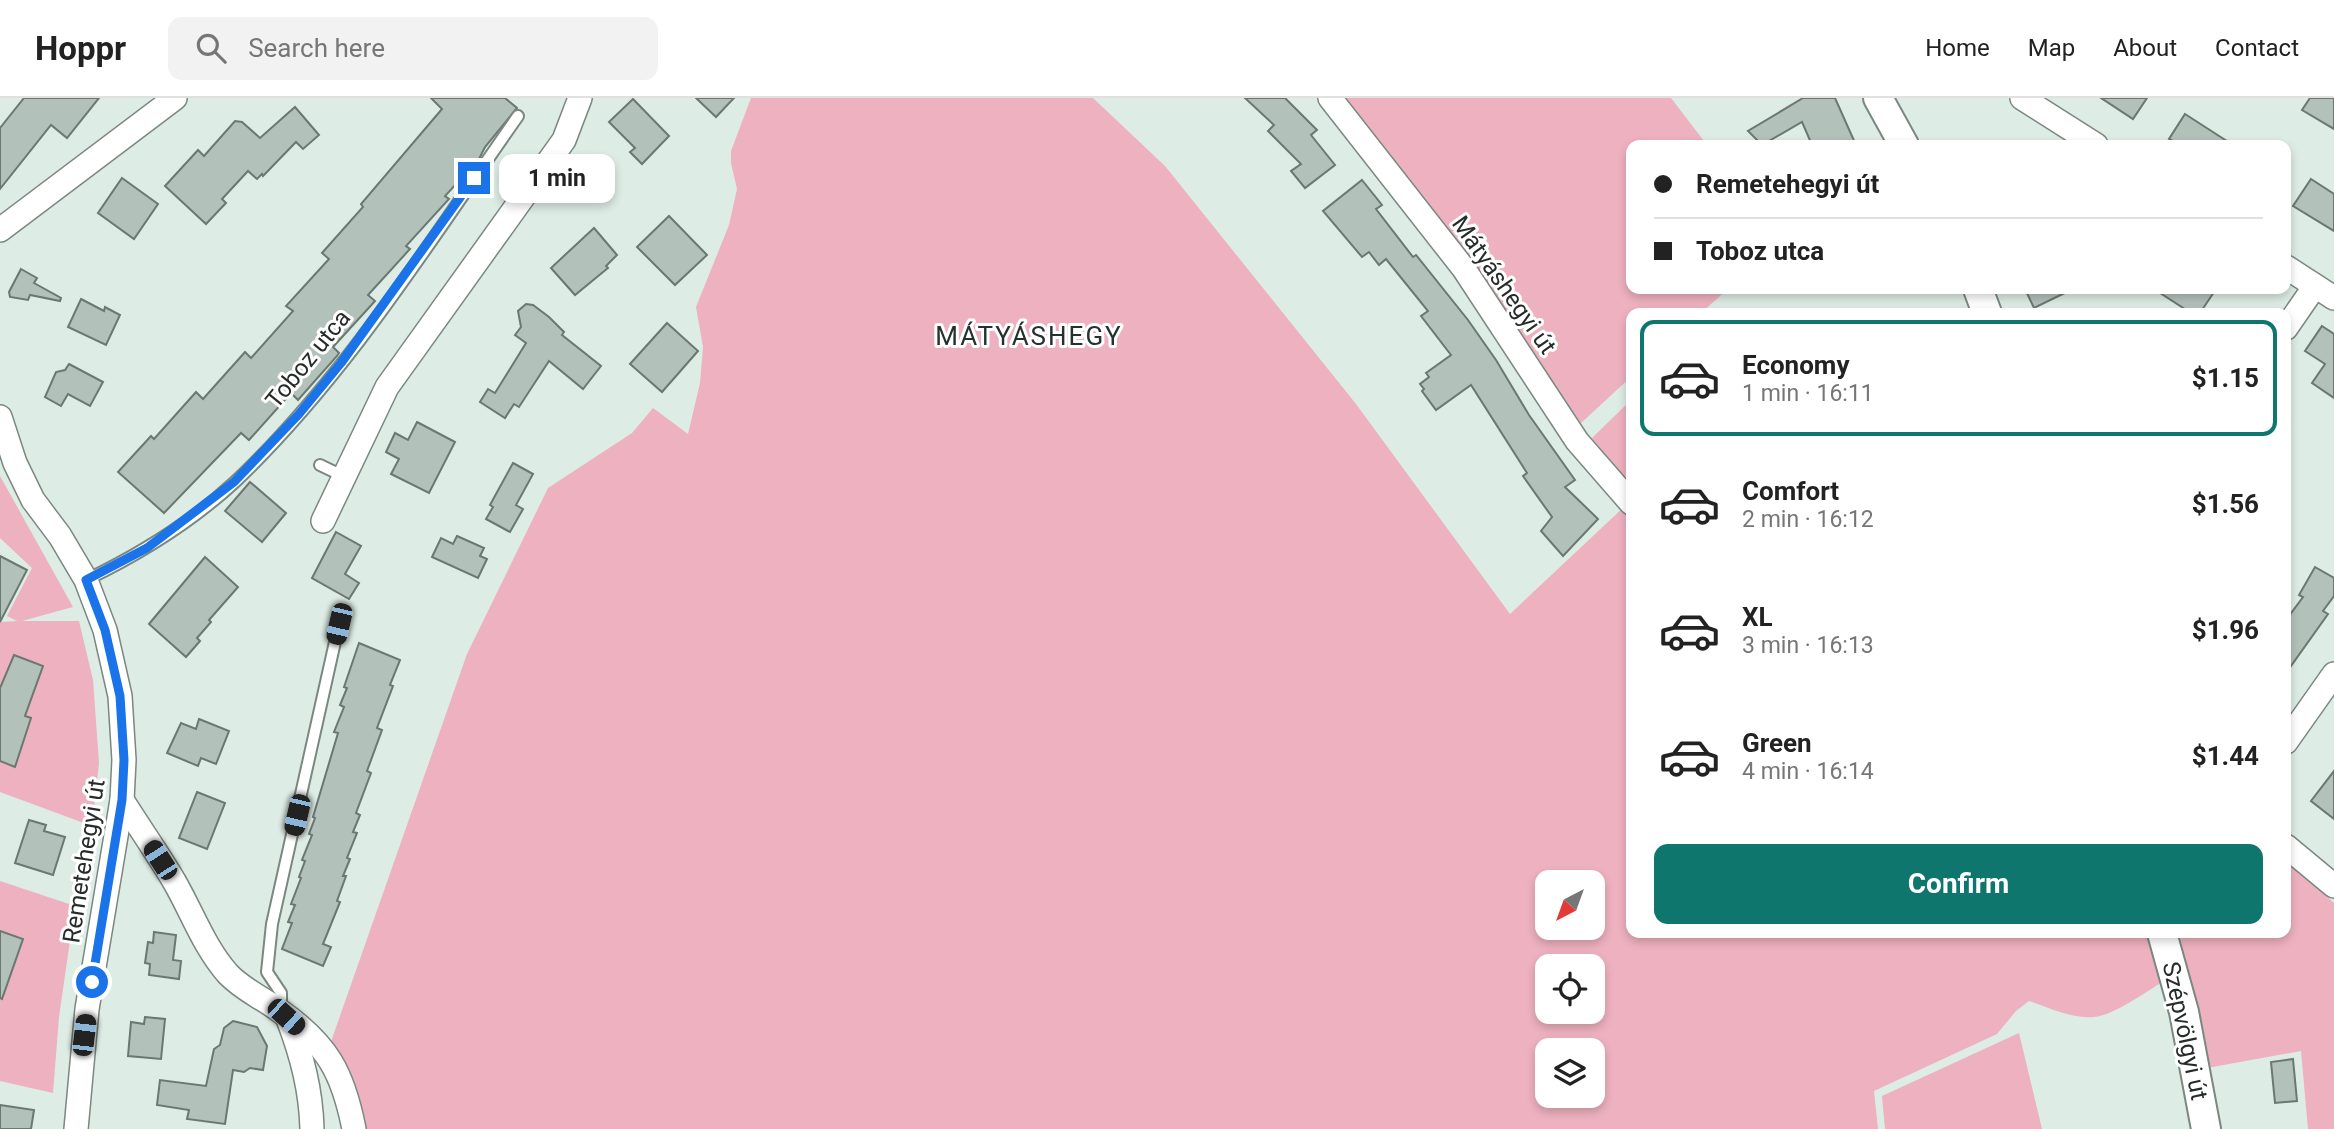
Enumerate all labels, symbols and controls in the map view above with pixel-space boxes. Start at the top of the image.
search box [168,17,658,80]
text: Hoppr [35,29,126,68]
icon: search [192,29,230,67]
text: Search here [248,33,385,63]
text: Home [1925,34,1990,62]
text: Map [2028,34,2075,62]
text: About [2113,34,2177,62]
text: Contact [2215,34,2299,62]
callout: 1 min [498,154,614,202]
route end [458,162,490,194]
text: 1 min [528,165,586,192]
text: Remetehegyi út [1696,169,1879,199]
street label: Mátyáshegyi út [1446,211,1562,360]
text: Toboz utca [1696,236,1824,266]
street label: Toboz utca [260,304,356,414]
district label: MÁTYÁSHEGY [935,321,1123,351]
icon: car [1658,347,1721,410]
text: Economy [1742,350,1849,380]
text: $1.15 [2192,363,2259,393]
text: 1 min · 16:11 [1742,380,1874,407]
icon: car [1658,473,1721,536]
text: Comfort [1742,476,1839,506]
text: $1.56 [2192,489,2259,519]
text: 2 min · 16:12 [1742,506,1874,533]
icon: car [1658,599,1721,662]
car [325,601,354,647]
text: XL [1742,602,1773,632]
text: $1.96 [2192,615,2259,645]
text: 3 min · 16:13 [1742,632,1874,659]
icon: car [1658,725,1721,788]
text: Green [1742,728,1812,758]
text: $1.44 [2192,741,2259,771]
text: 4 min · 16:14 [1742,758,1874,785]
street label: Remetehegyi út [57,777,111,945]
car [283,792,312,838]
car [140,837,181,883]
button: Confirm [1654,844,2263,924]
north arrow [1535,870,1605,940]
map controls [1535,870,1605,1108]
button: locate [1535,954,1605,1024]
street label: Szépvölgyi út [2157,959,2213,1103]
route start [76,966,108,998]
car [264,995,309,1039]
car [72,1013,97,1057]
button: layers [1535,1038,1605,1108]

